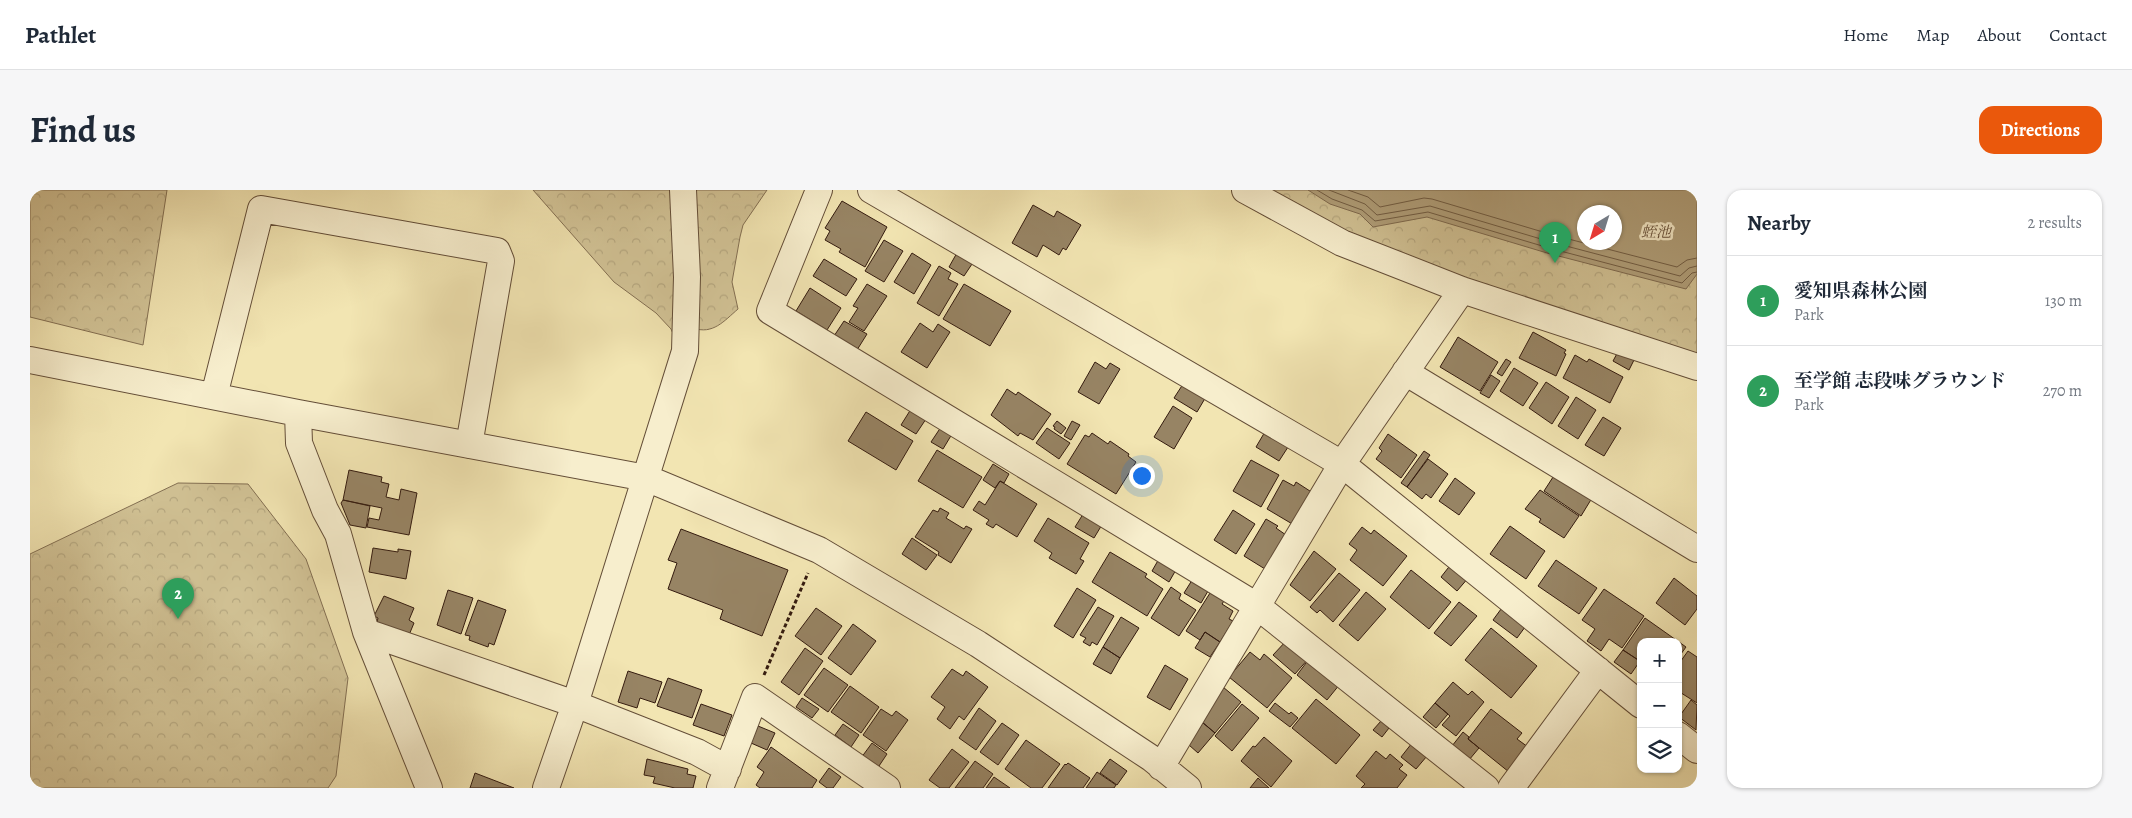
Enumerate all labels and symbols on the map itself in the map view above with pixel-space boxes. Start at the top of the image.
north arrow [1577,205,1622,250]
pin: 1 [1539,222,1571,263]
water label: 蛭池 [1641,222,1673,242]
your location [1129,463,1155,489]
pin: 2 [162,578,194,619]

